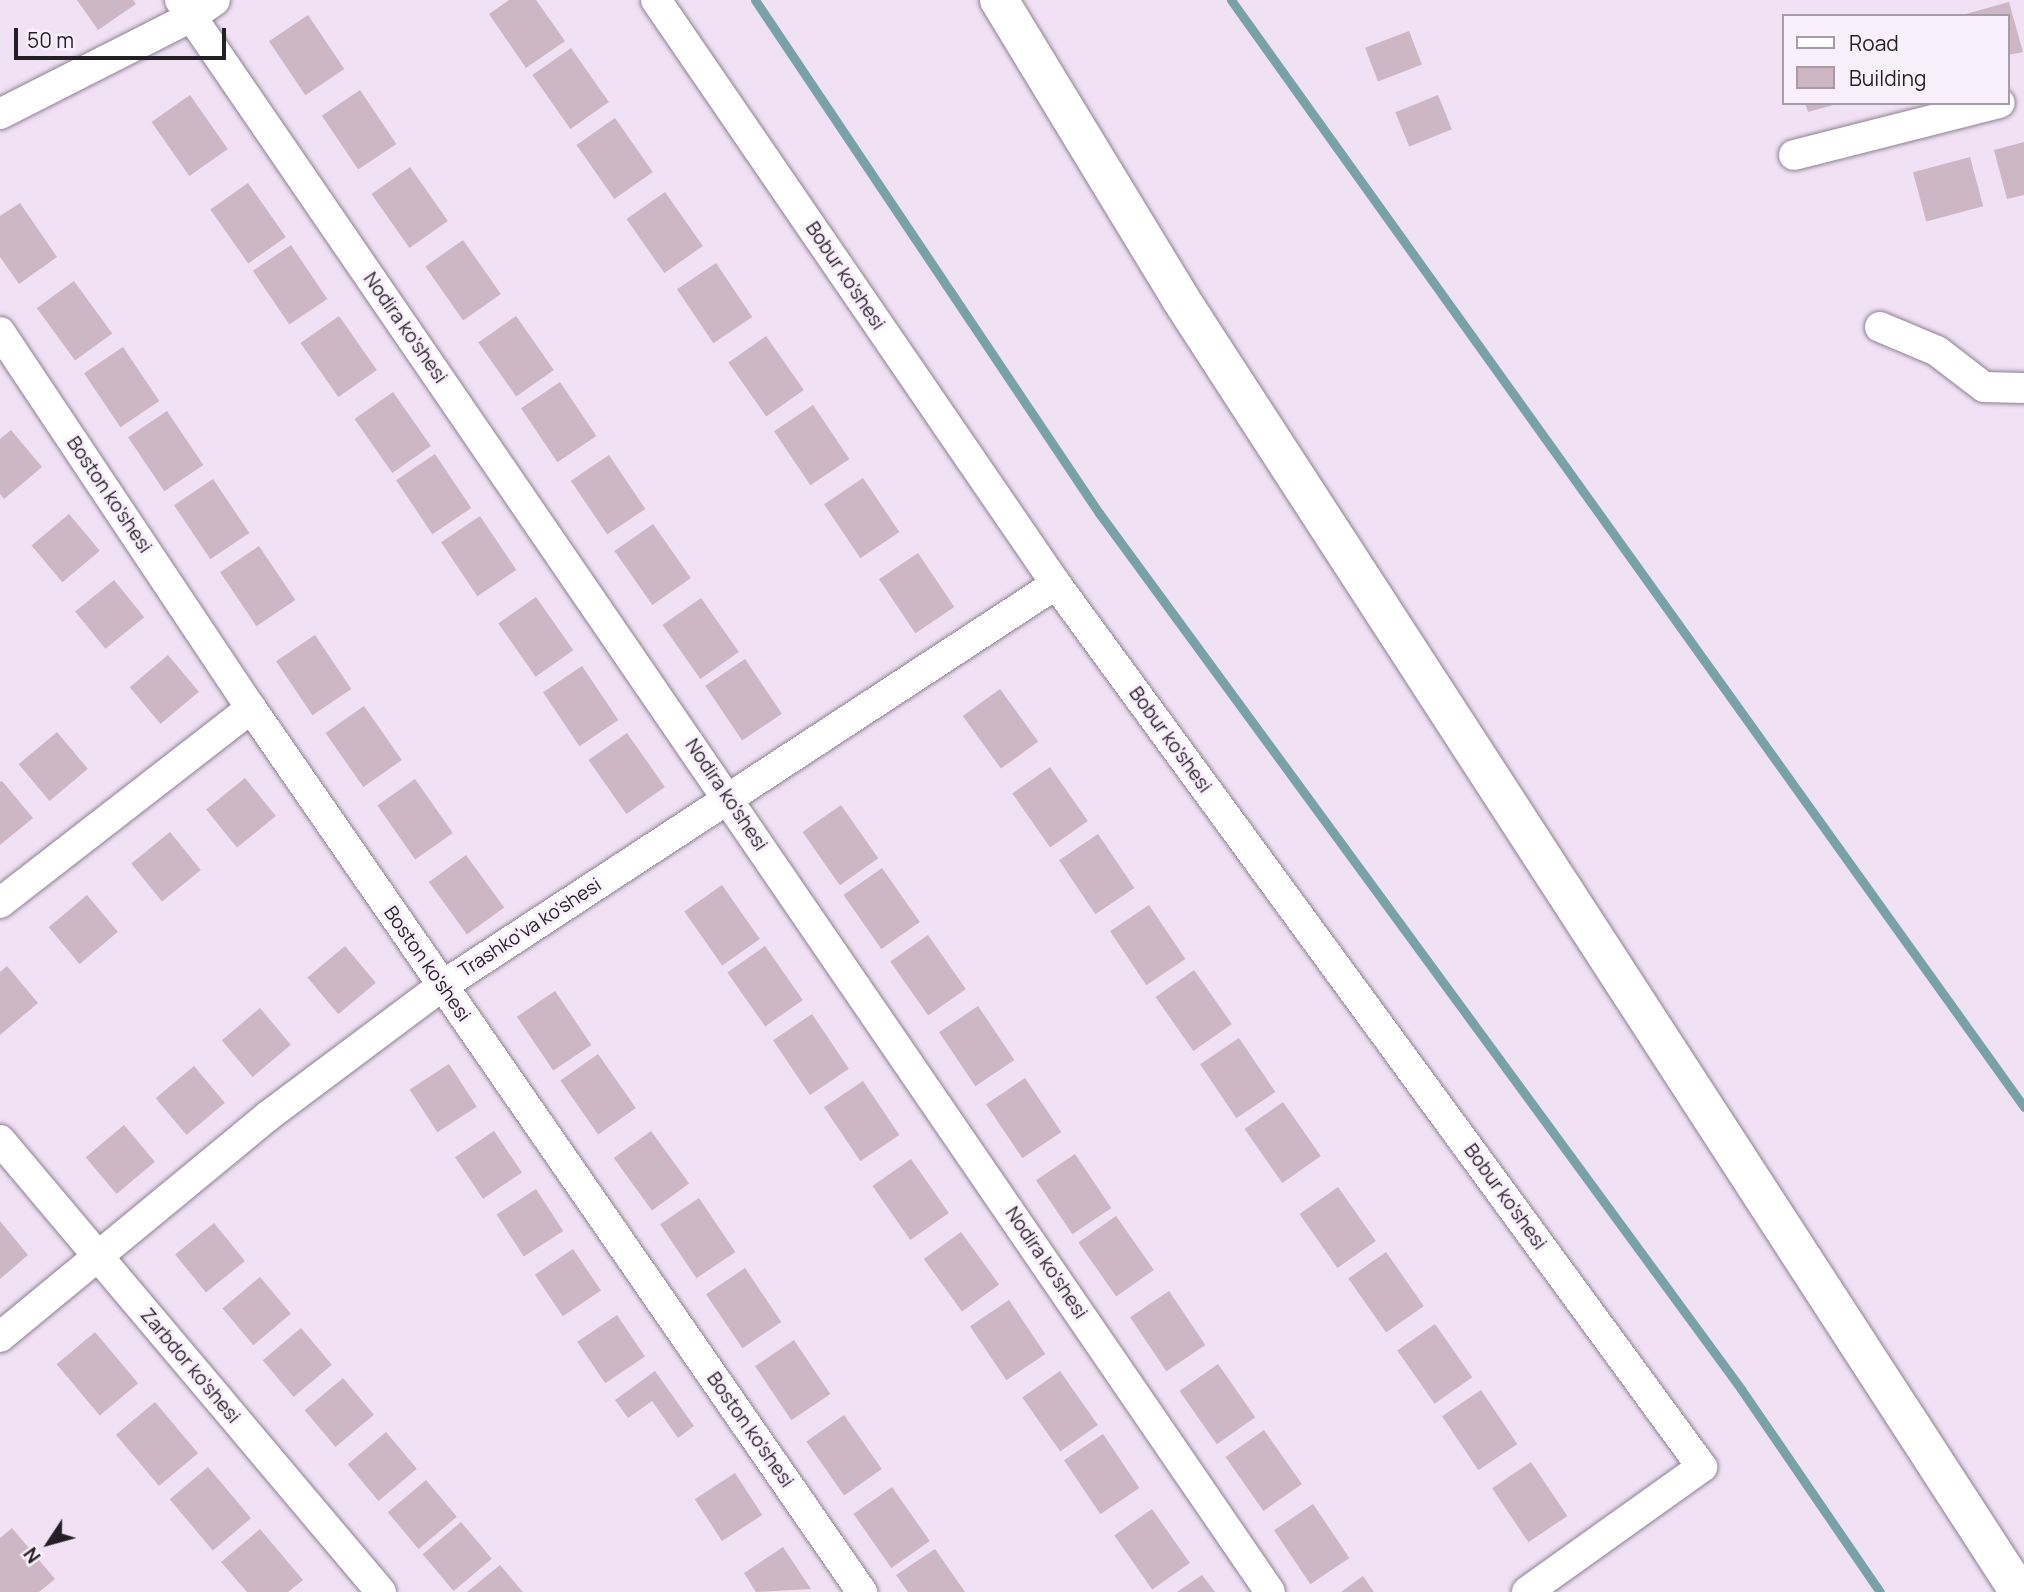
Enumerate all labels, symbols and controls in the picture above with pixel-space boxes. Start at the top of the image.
scale bar [18,14,229,58]
legend [1783,14,2010,105]
text: 50 m [27,26,74,54]
text: Road [1849,29,1899,57]
text: Building [1849,64,1926,92]
street label: Bobur ko'shesi [801,218,889,334]
street label: Nodira ko'shesi [358,268,452,388]
street label: Boston ko'shesi [62,432,156,558]
street label: Bobur ko'shesi [1124,683,1216,797]
street label: Nodira ko'shesi [680,735,772,855]
street label: Trashko'va ko'shesi [454,873,606,983]
street label: Boston ko'shesi [379,902,475,1026]
street label: Bobur ko'shesi [1459,1140,1551,1254]
street label: Nodira ko'shesi [1000,1203,1092,1323]
street label: Zarbdor ko'shesi [135,1304,245,1428]
street label: Boston ko'shesi [702,1368,798,1492]
north arrow [14,1508,84,1578]
text: N [17,1542,47,1569]

